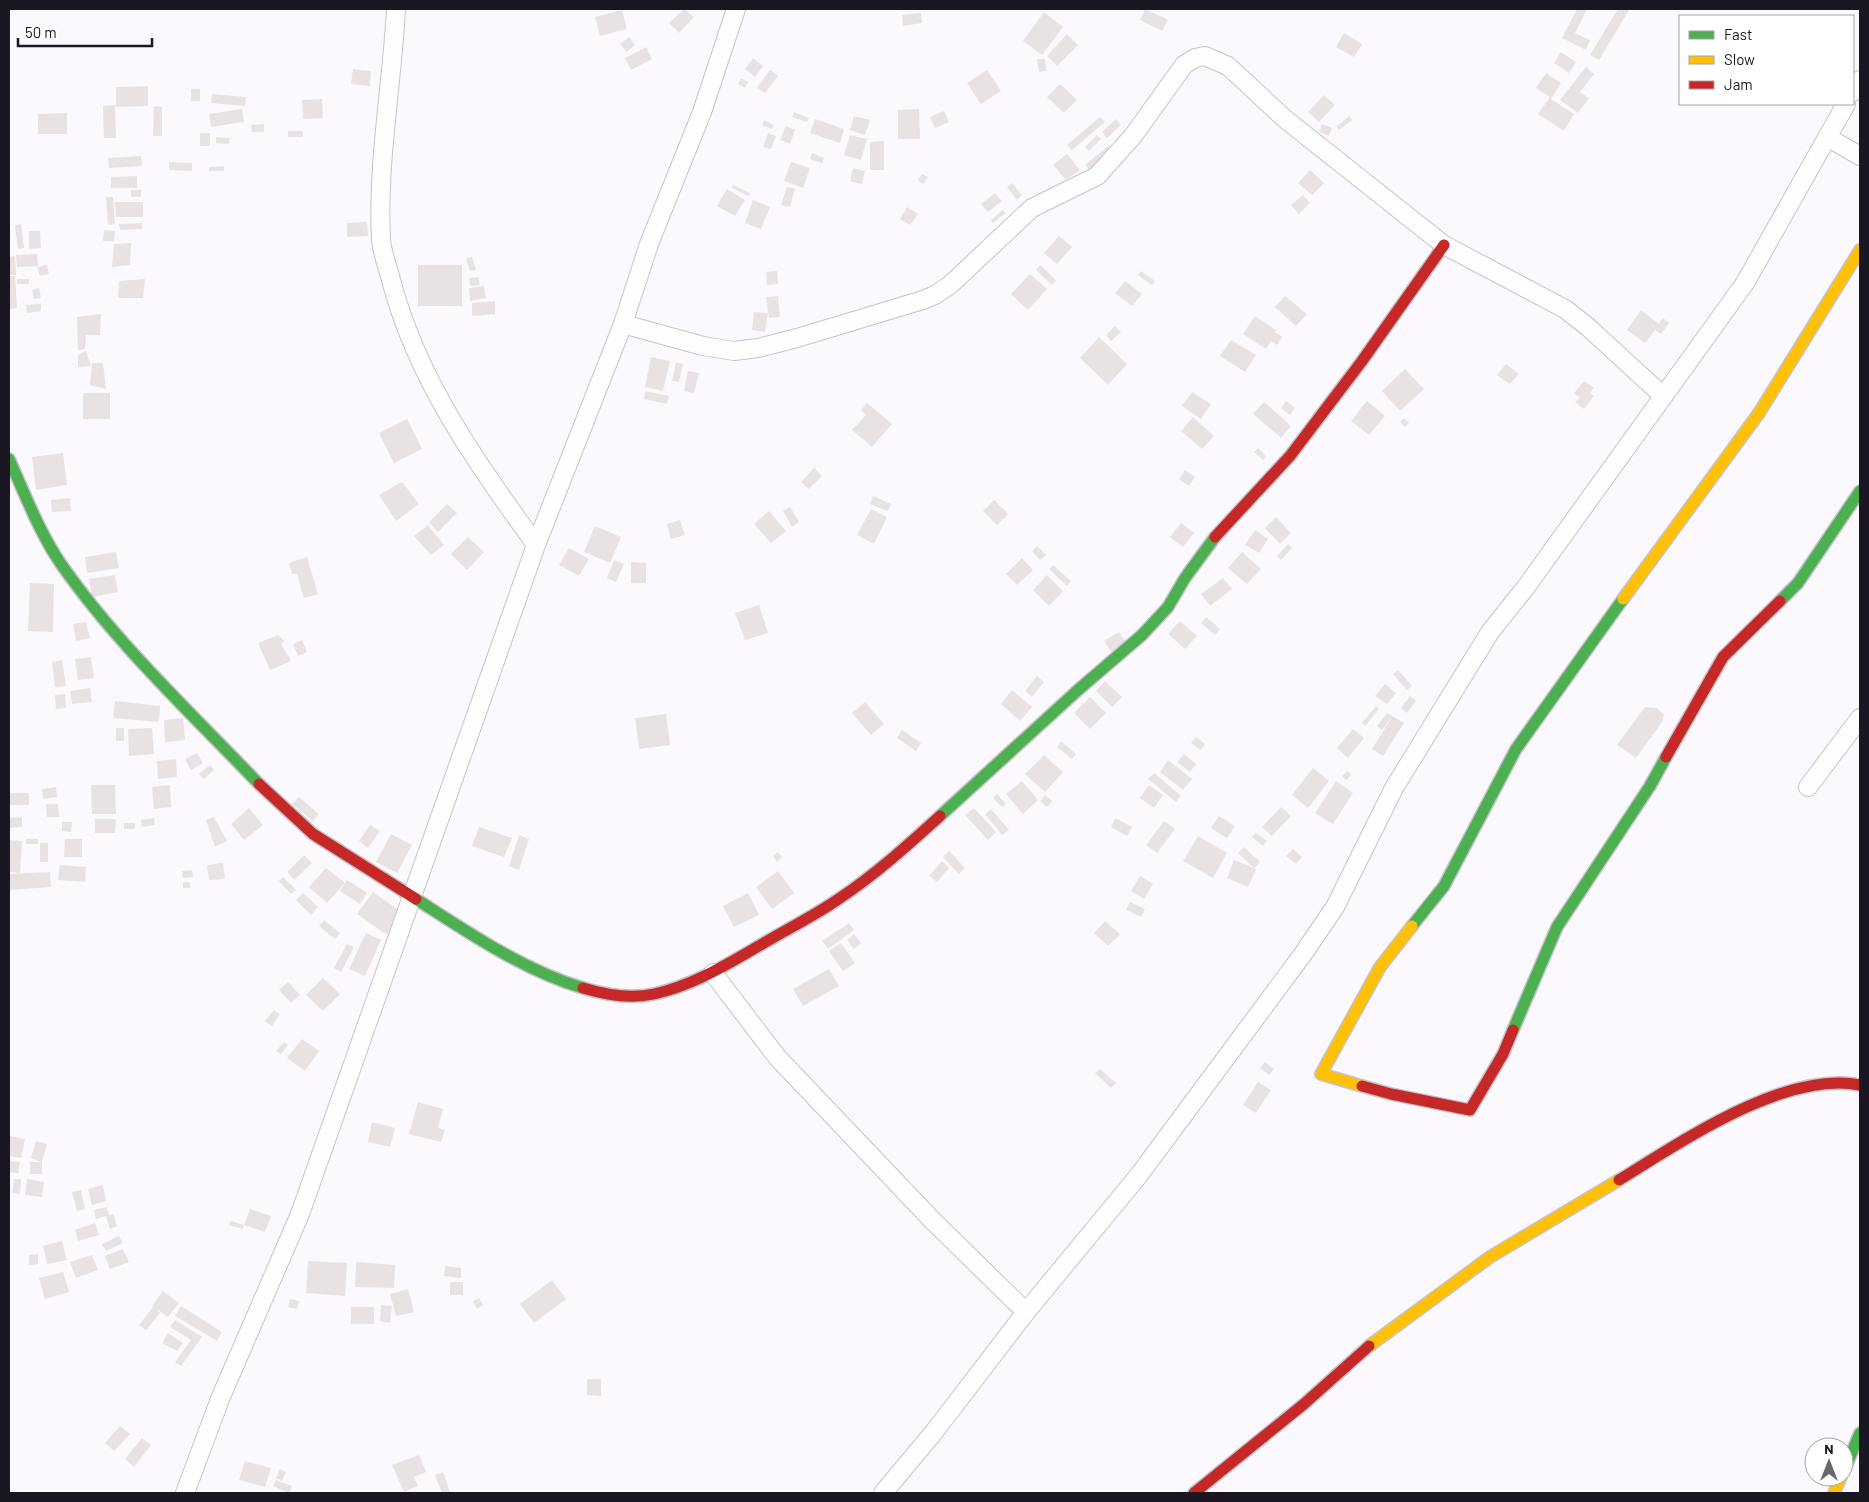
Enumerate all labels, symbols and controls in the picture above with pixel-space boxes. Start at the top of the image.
scale bar [18,15,151,47]
legend [1679,15,1854,105]
text: 50 m [25,23,57,41]
text: Fast [1724,25,1752,43]
text: Slow [1724,50,1755,68]
text: Jam [1724,75,1753,93]
north arrow [1804,1437,1854,1487]
text: N [1824,1440,1834,1457]

